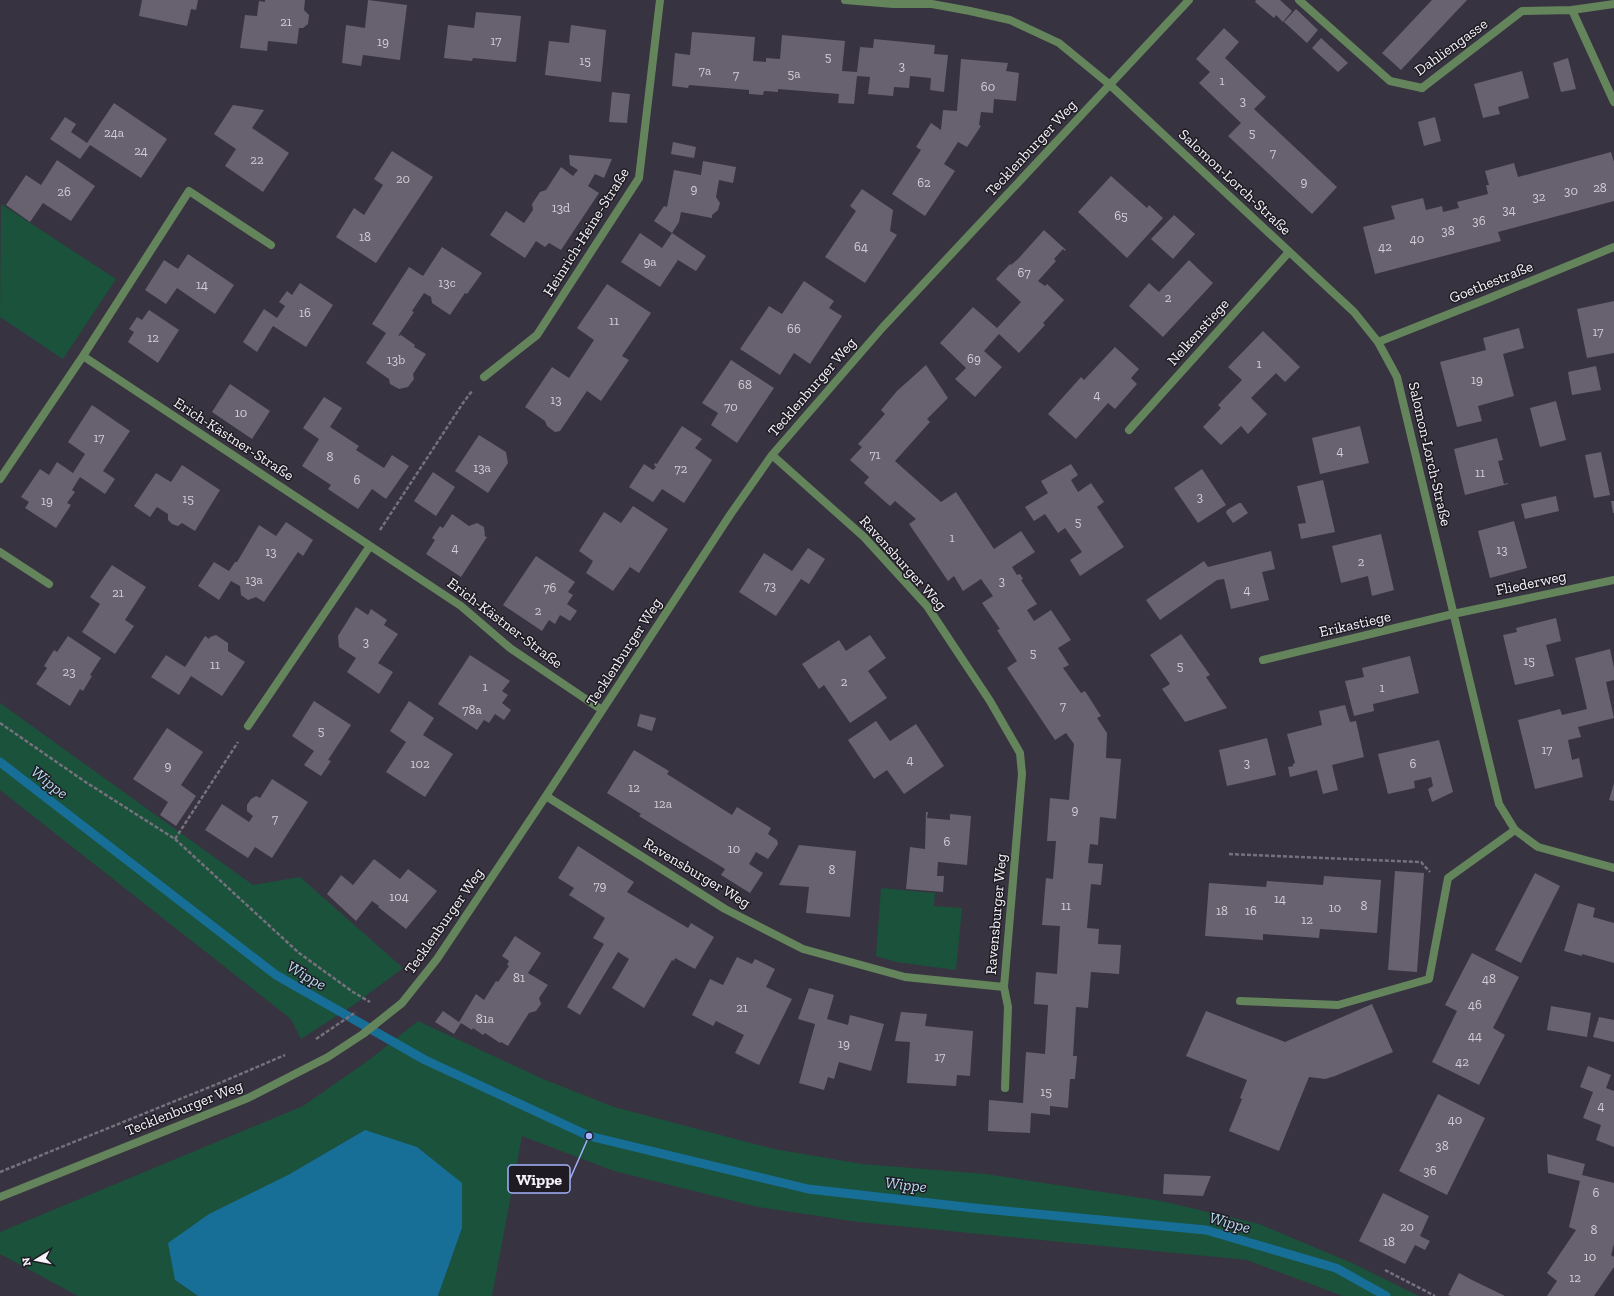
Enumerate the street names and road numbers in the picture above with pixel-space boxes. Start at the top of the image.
street label: Dahliengasse [1411,15,1491,79]
street label: Tecklenburger Weg [982,96,1080,200]
street label: Salomon-Lorch-Straße [1175,125,1295,239]
street label: Heinrich-Heine-Straße [539,164,633,300]
street label: Goethestraße [1447,257,1535,307]
street label: Nelkenstiege [1163,295,1233,369]
street label: Tecklenburger Weg [764,334,860,440]
street label: Salomon-Lorch-Straße [1405,380,1455,528]
street label: Erich-Kästner-Straße [171,393,297,485]
street label: Ravensburger Weg [856,512,950,614]
street label: Fliederweg [1494,567,1568,599]
street label: Erich-Kästner-Straße [444,574,566,672]
street label: Tecklenburger Weg [582,595,666,709]
street label: Erikastiege [1317,607,1393,641]
street label: Ravensburger Weg [640,834,754,912]
street label: Ravensburger Weg [982,853,1010,975]
street label: Tecklenburger Weg [401,865,487,977]
street label: Tecklenburger Weg [123,1076,245,1140]

